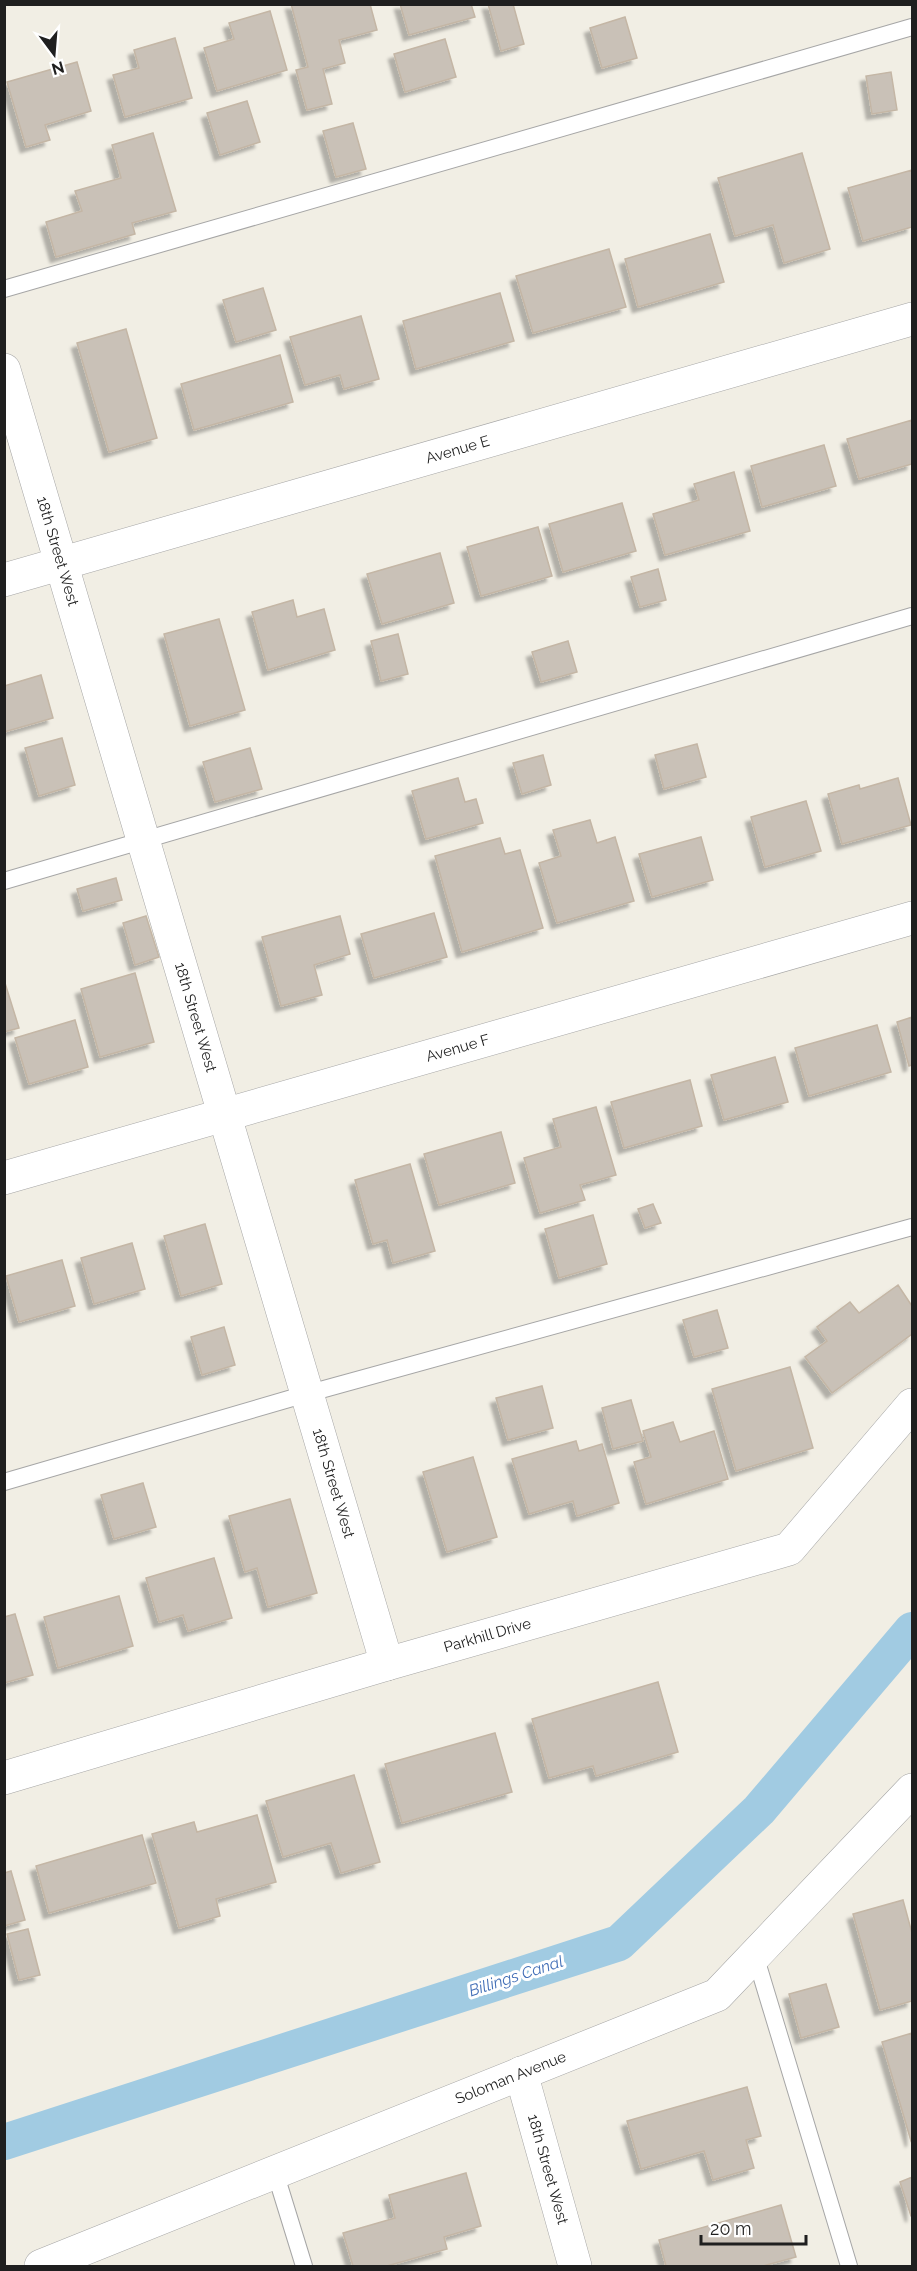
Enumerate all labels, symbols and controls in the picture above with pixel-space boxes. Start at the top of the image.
north arrow [24,24,84,84]
text: N [50,57,66,79]
street label: Avenue E [424,432,492,467]
street label: 18th Street West [33,494,82,608]
street label: 18th Street West [171,960,220,1074]
street label: Avenue F [424,1030,492,1066]
street label: 18th Street West [309,1426,358,1540]
street label: Parkhill Drive [442,1614,533,1656]
water label: Billings Canal [466,1952,566,2000]
street label: Soloman Avenue [453,2047,569,2108]
street label: 18th Street West [524,2112,572,2226]
scale bar [701,2208,806,2246]
text: 20 m [710,2218,752,2239]

